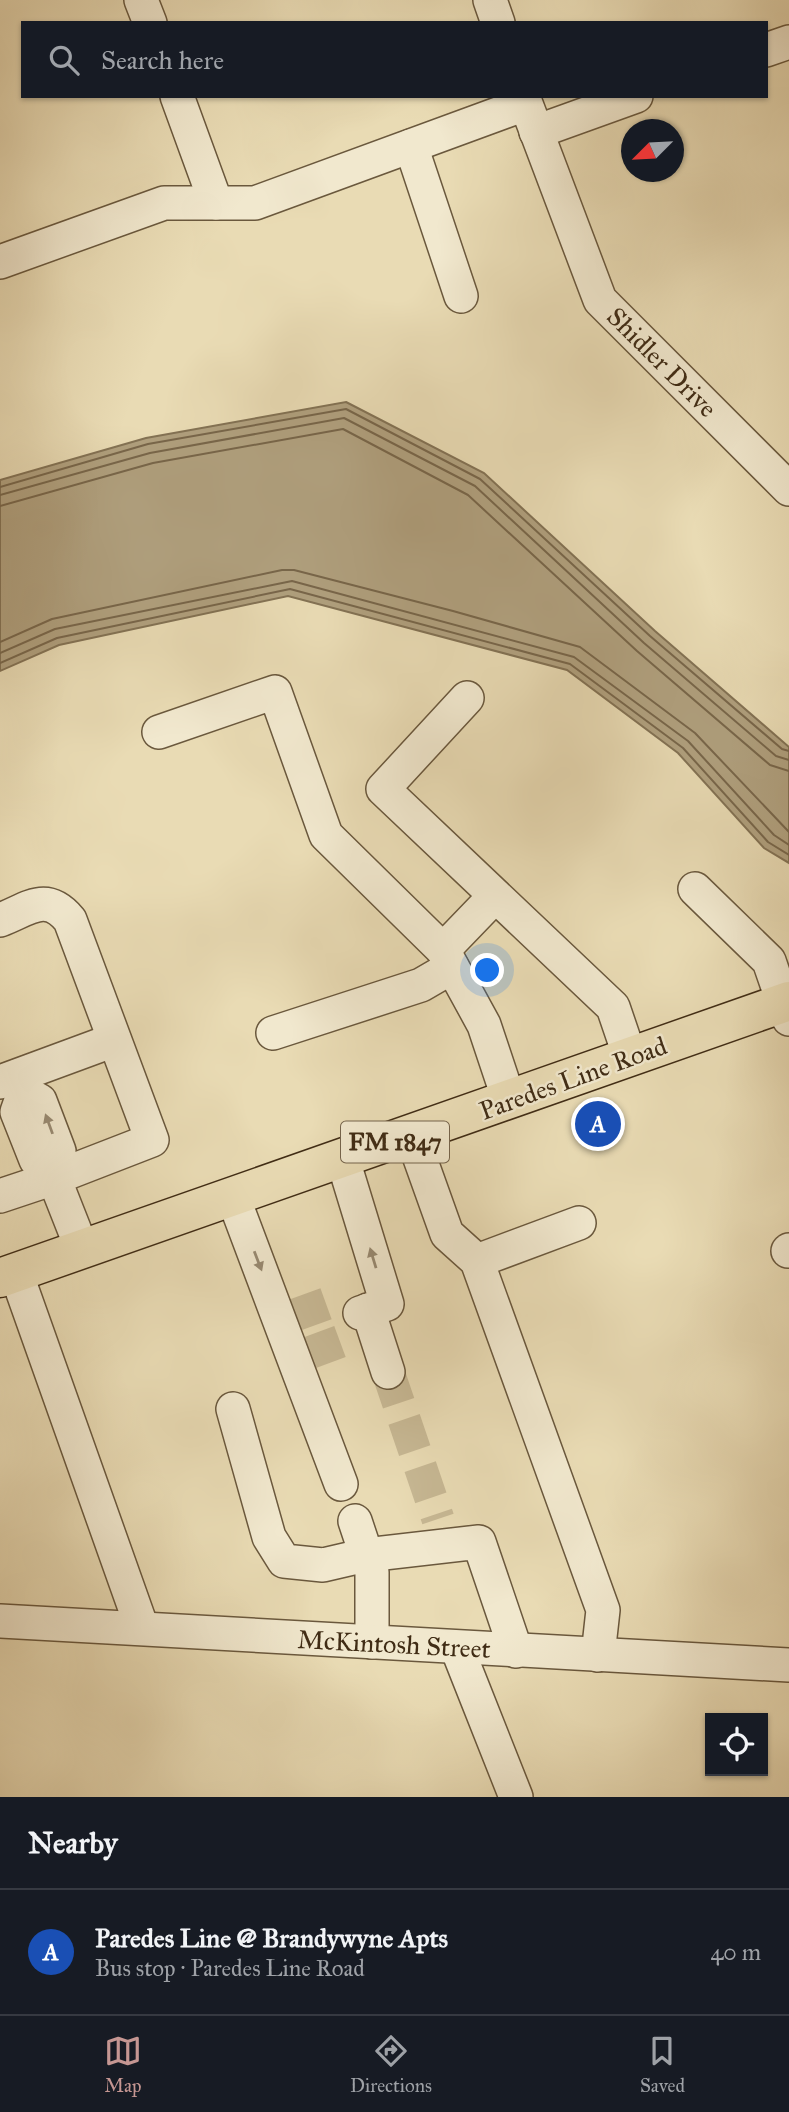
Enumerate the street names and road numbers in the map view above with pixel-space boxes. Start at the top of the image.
street label: Shidler Drive [600,300,724,424]
street label: Paredes Line Road [475,1029,671,1127]
road number: FM 1847 [341,1122,449,1162]
street label: McKintosh Street [297,1623,491,1665]

